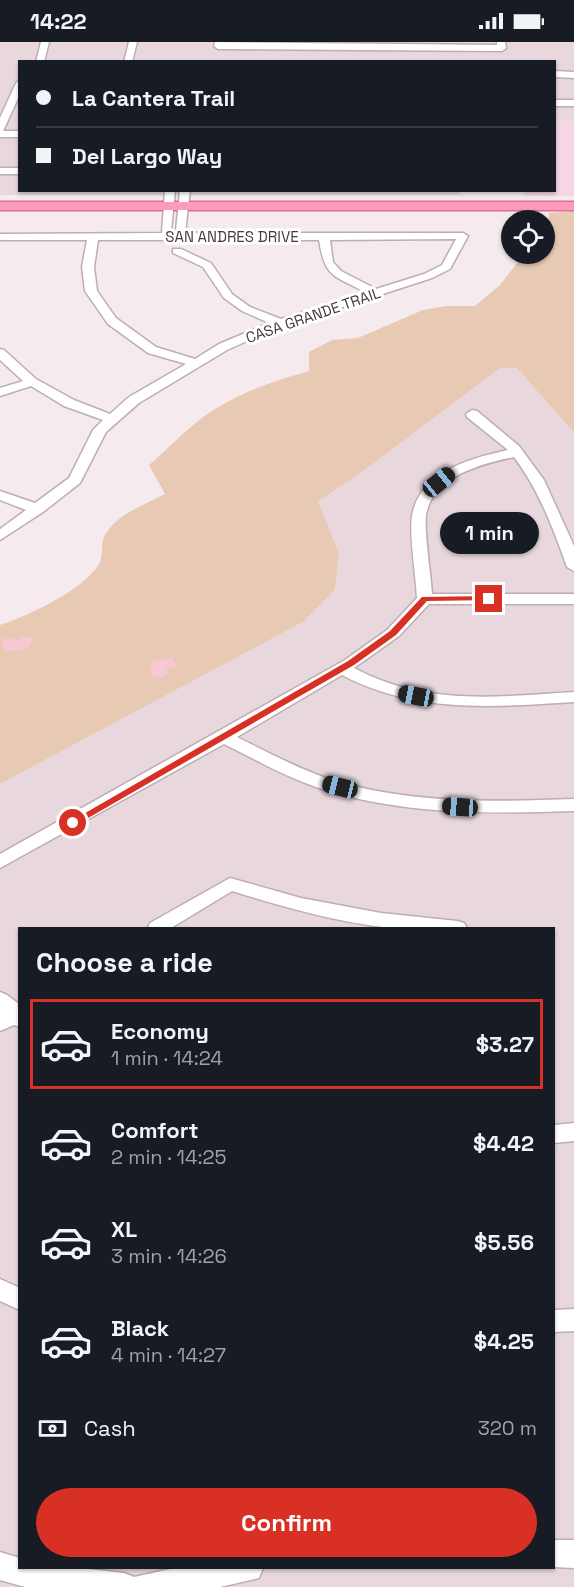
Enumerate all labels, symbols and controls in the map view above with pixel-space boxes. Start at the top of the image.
text: 14:22 [30,7,87,35]
text: La Cantera Trail [72,84,235,112]
text: Del Largo Way [72,142,222,170]
map controls [501,210,555,264]
button: locate [501,210,555,264]
street label: SAN ANDRES DRIVE [165,227,299,246]
street label: CASA GRANDE TRAIL [243,283,383,347]
car [419,464,459,500]
callout: 1 min [440,512,538,554]
text: 1 min [465,520,514,546]
route end [475,585,502,612]
car [397,684,435,708]
car [320,774,360,800]
car [441,797,479,817]
route start [59,809,86,836]
text: Choose a ride [36,945,213,980]
icon: car [39,1017,93,1071]
text: Economy [111,1017,209,1045]
text: $3.27 [476,1030,534,1058]
text: 1 min · 14:24 [111,1045,223,1071]
icon: car [39,1116,93,1170]
text: Comfort [111,1116,199,1144]
text: $4.42 [473,1129,534,1157]
text: 2 min · 14:25 [111,1144,227,1170]
icon: car [39,1215,93,1269]
text: XL [111,1215,137,1243]
text: $5.56 [474,1228,534,1256]
text: 3 min · 14:26 [111,1243,227,1269]
icon: car [39,1314,93,1368]
text: Black [111,1314,169,1342]
text: $4.25 [474,1327,534,1355]
text: 4 min · 14:27 [111,1342,226,1368]
icon: cash [36,1412,69,1445]
text: Cash [84,1414,136,1442]
text: 320 m [478,1415,537,1441]
button: Confirm [36,1488,537,1557]

